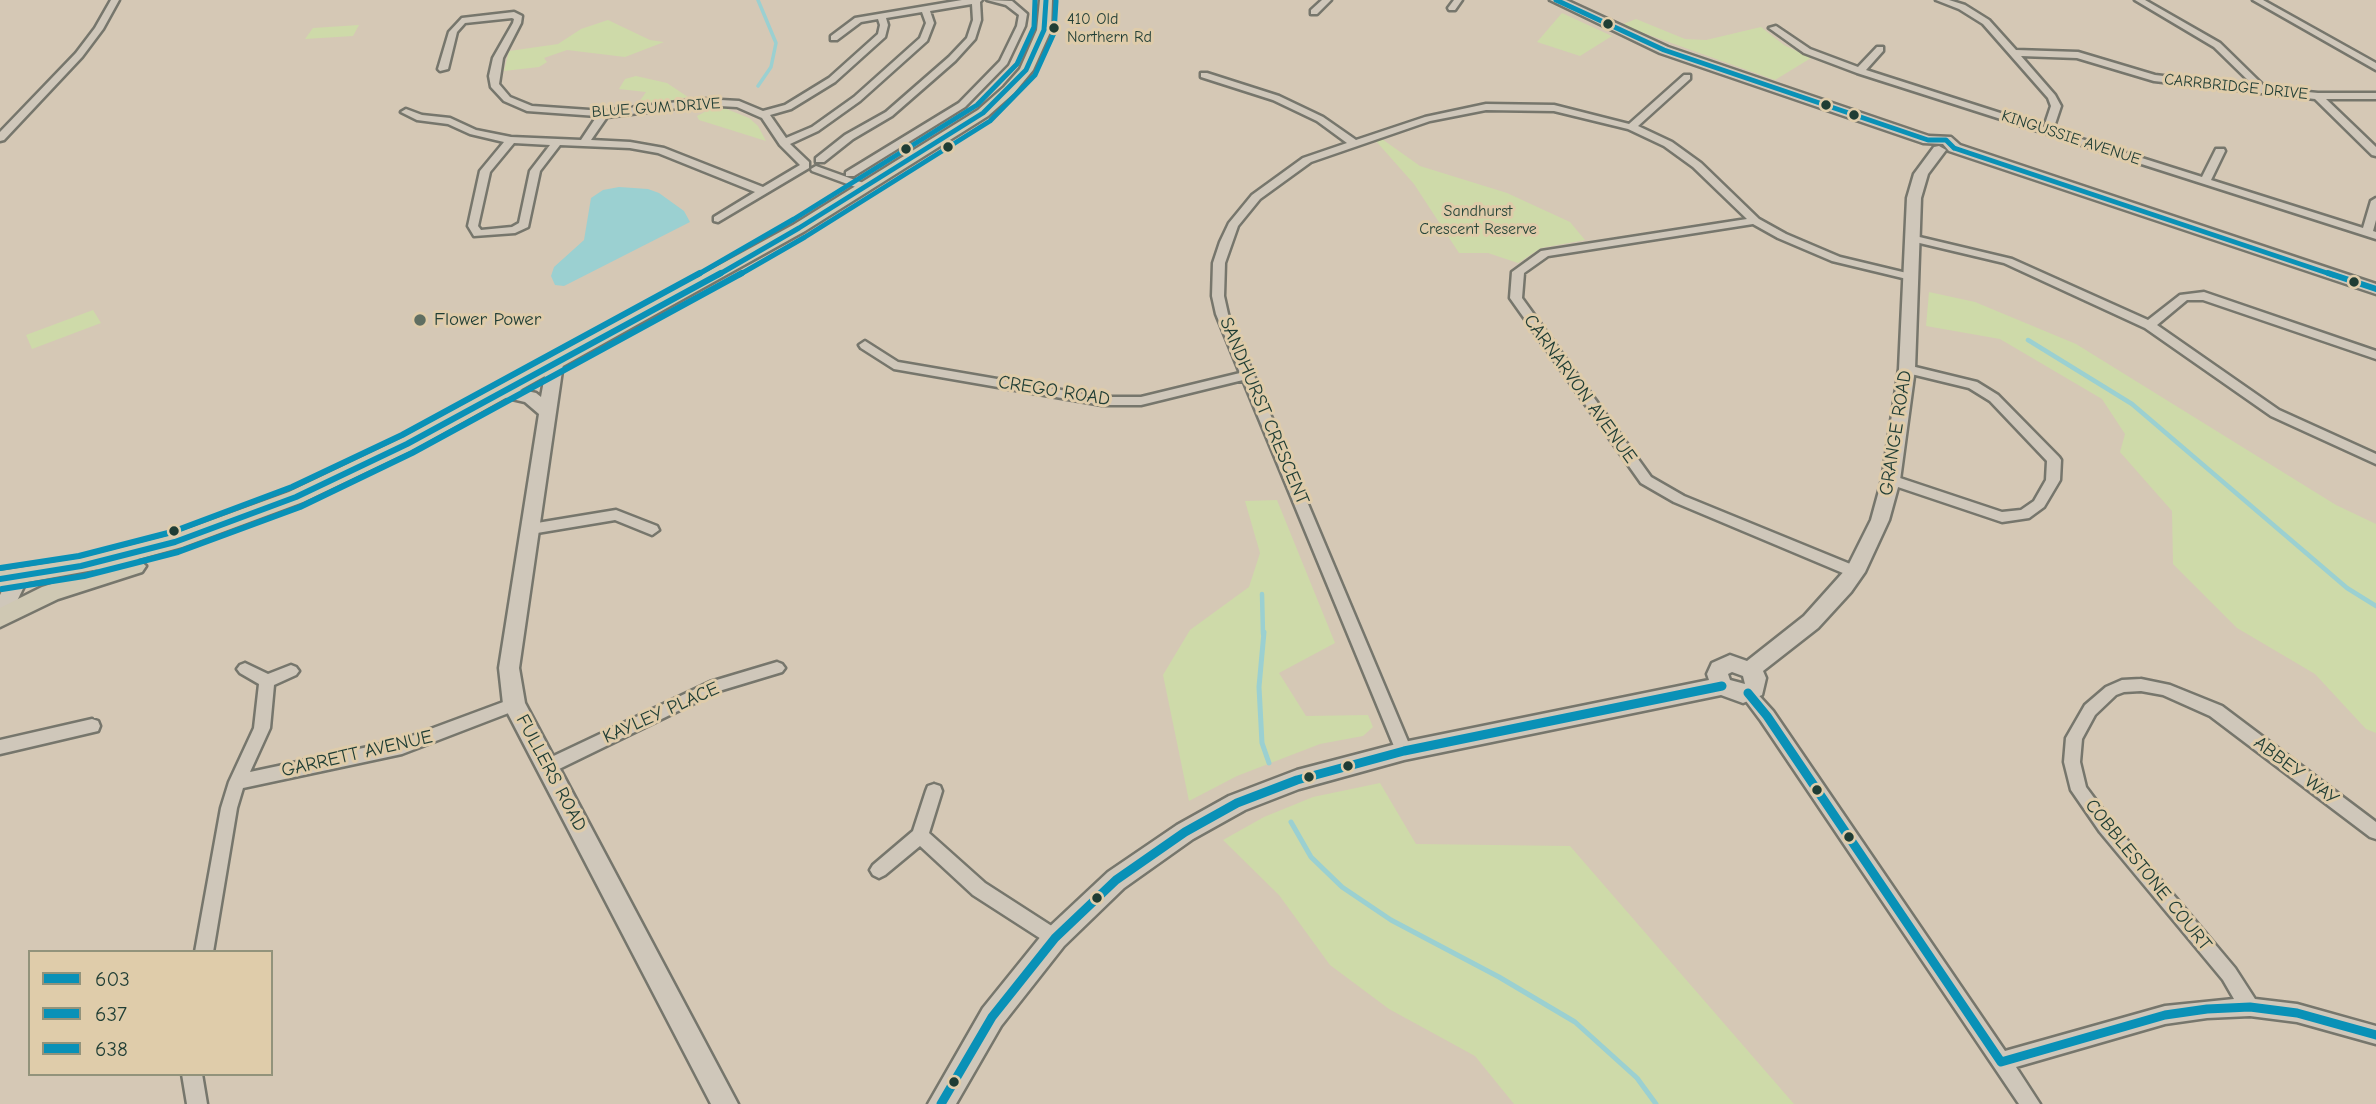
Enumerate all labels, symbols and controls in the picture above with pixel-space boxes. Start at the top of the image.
place label: 410 Old Northern Rd [1067,9,1152,47]
unlabelled marker [1601,17,1615,31]
marker: 410 Old Northern Rd [1047,21,1061,35]
street label: CARRBRIDGE DRIVE [2163,70,2309,104]
street label: BLUE GUM DRIVE [591,94,721,122]
unlabelled marker [1819,98,1833,112]
street label: KINGUSSIE AVENUE [1999,106,2143,170]
unlabelled marker [1847,108,1861,122]
unlabelled marker [941,140,955,154]
unlabelled marker [899,142,913,156]
park label: Sandhurst Crescent Reserve [1419,201,1537,239]
unlabelled marker [2347,275,2361,289]
place label: Flower Power [434,309,541,331]
street label: CARNARVON AVENUE [1518,310,1642,468]
marker: Flower Power [412,312,428,328]
street label: SANDHURST CRESCENT [1214,314,1314,508]
street label: GRANGE ROAD [1875,369,1917,497]
street label: CREGO ROAD [996,371,1112,411]
unlabelled marker [167,524,181,538]
street label: KAYLEY PLACE [599,677,723,749]
street label: FULLERS ROAD [511,711,591,835]
street label: GARRETT AVENUE [279,726,435,782]
street label: ABBEY WAY [2249,732,2343,810]
unlabelled marker [1341,759,1355,773]
unlabelled marker [1302,770,1316,784]
unlabelled marker [1810,783,1824,797]
street label: COBBLESTONE COURT [2080,795,2216,955]
unlabelled marker [1842,830,1856,844]
unlabelled marker [1090,891,1104,905]
legend [28,950,273,1076]
text: 603 [95,967,130,991]
text: 637 [95,1002,127,1026]
text: 638 [95,1037,128,1061]
unlabelled marker [947,1075,961,1089]

